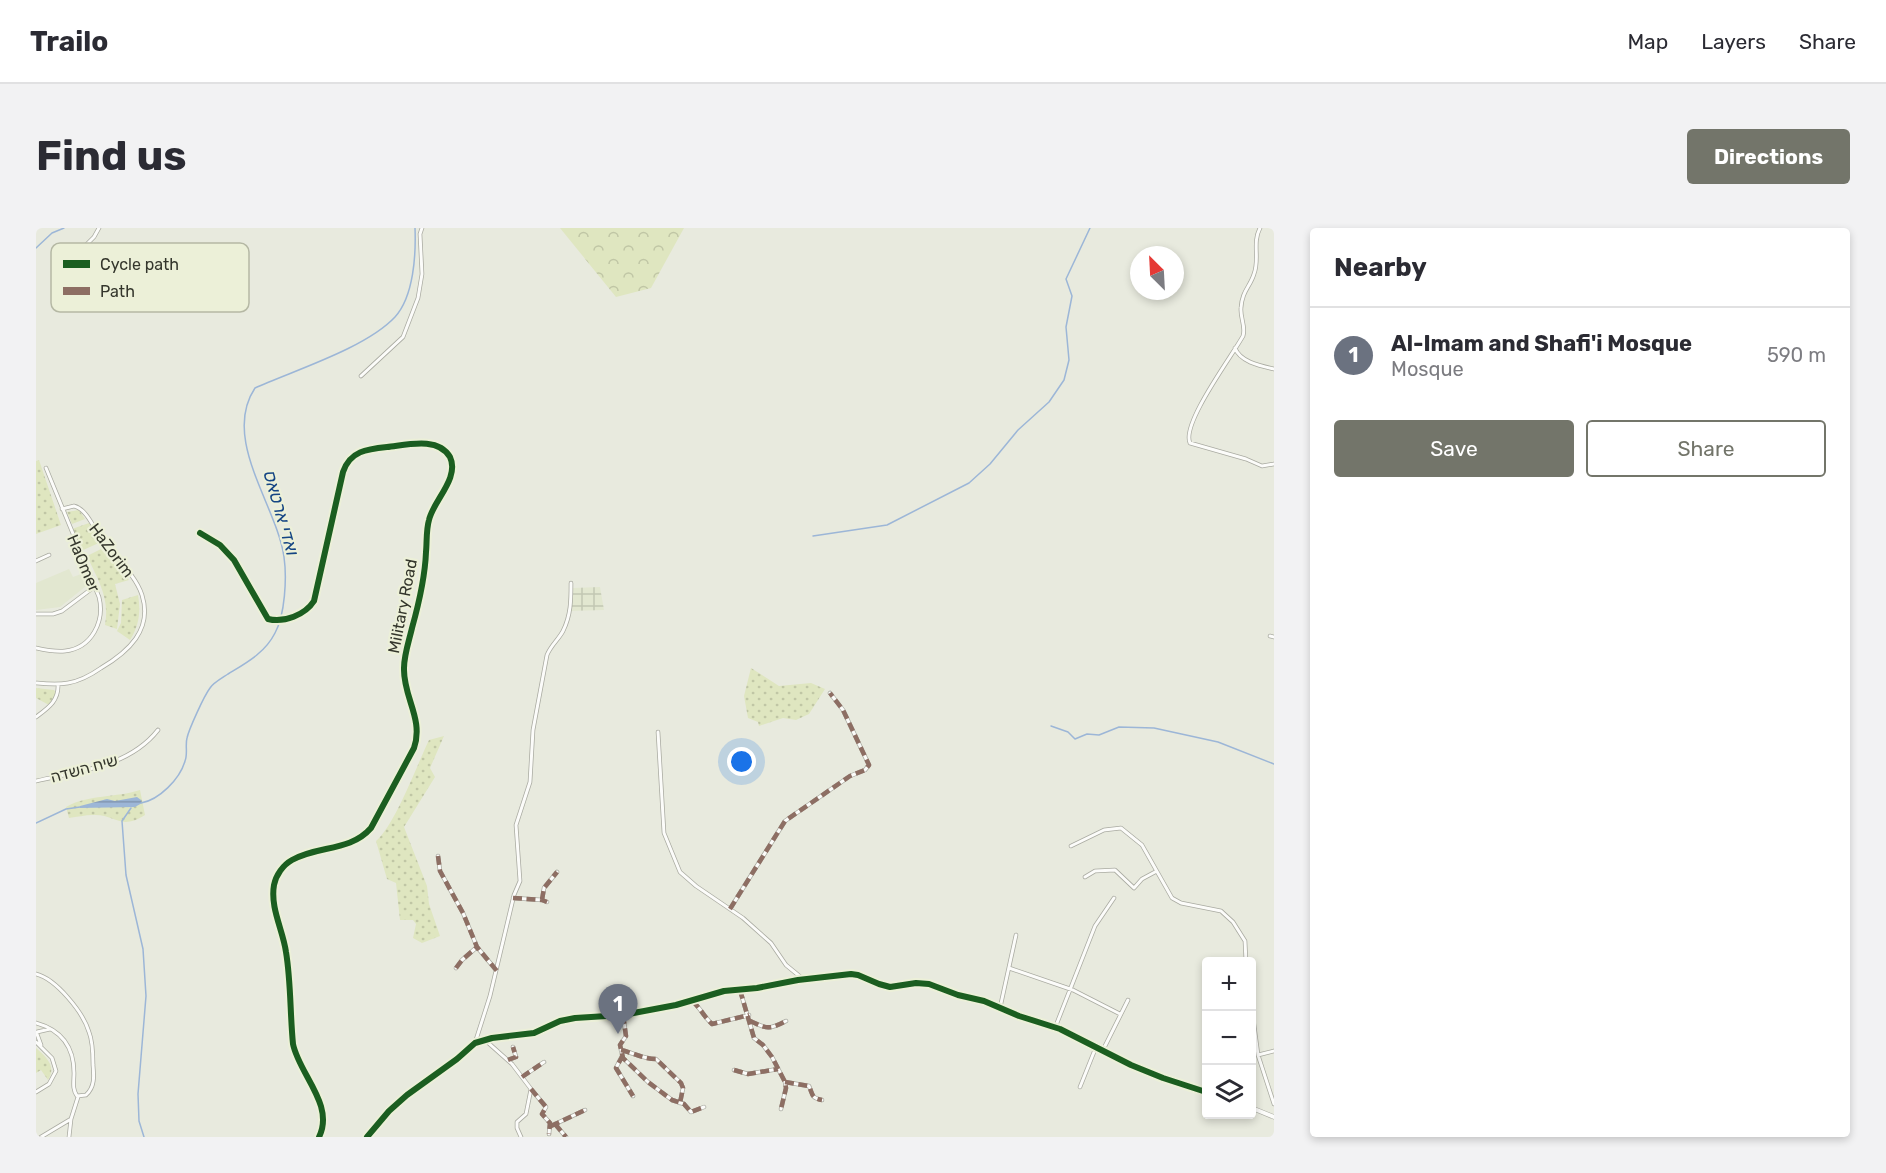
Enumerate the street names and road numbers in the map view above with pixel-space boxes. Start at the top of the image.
street label: HaZorim [85,519,138,581]
street label: HaOmer [63,532,104,595]
street label: Military Road [384,557,421,655]
street label: שיח השדה [48,750,120,787]

